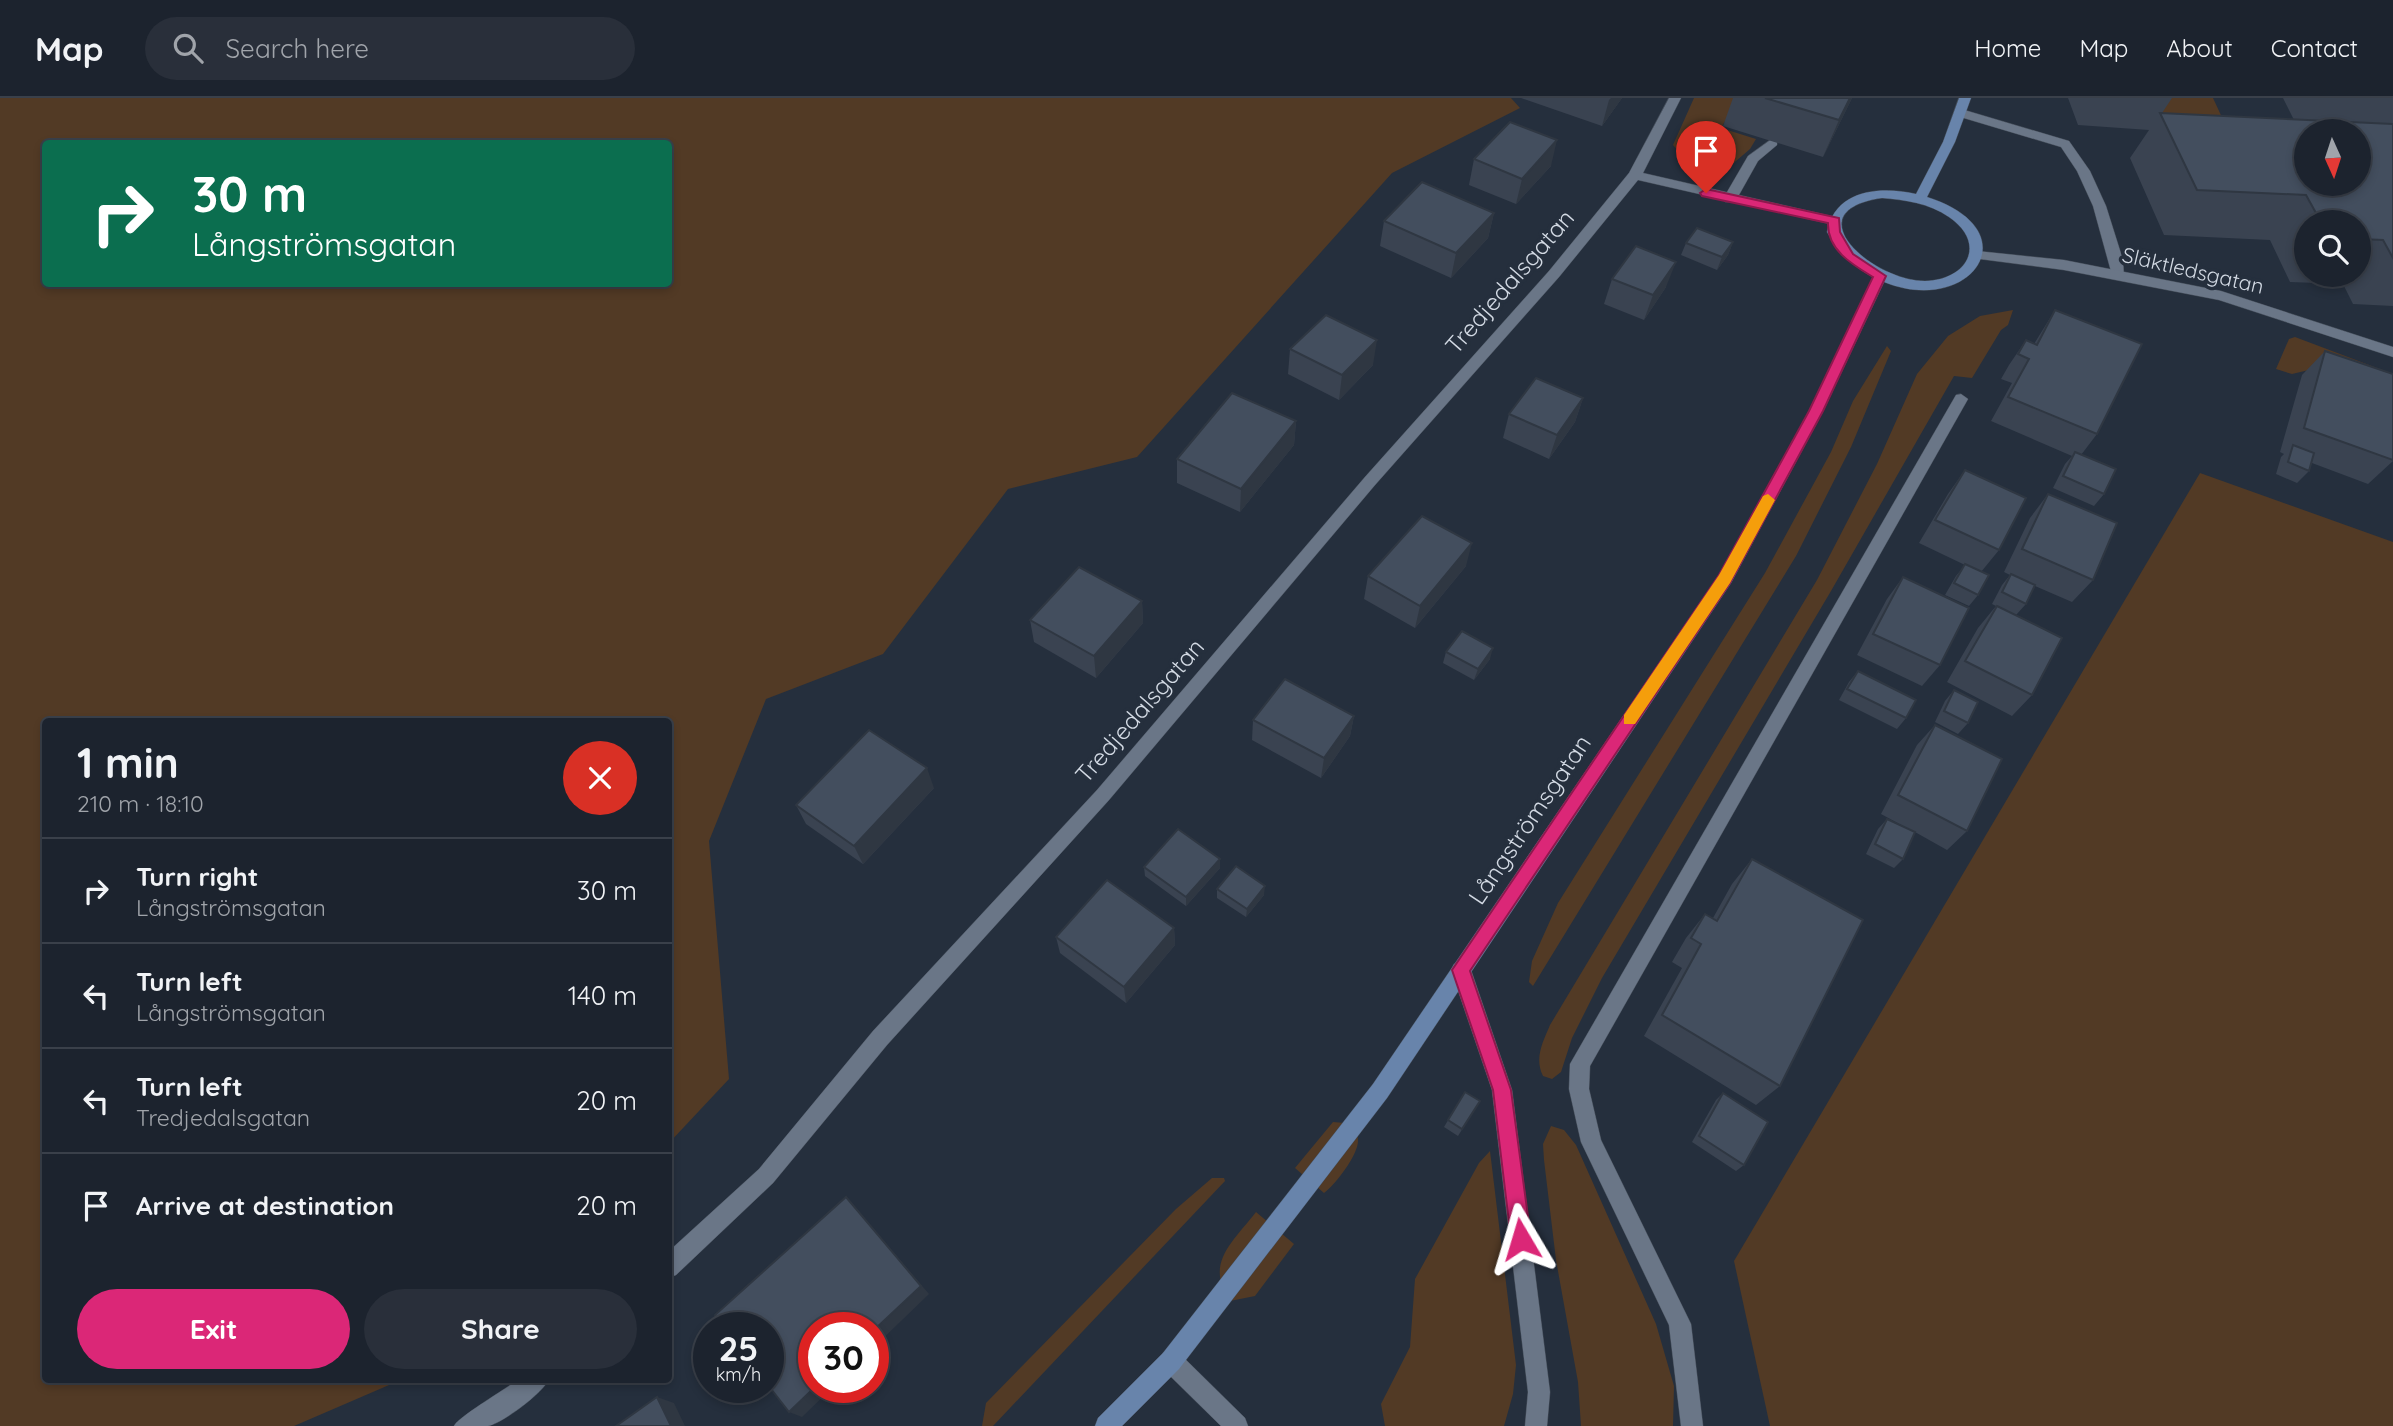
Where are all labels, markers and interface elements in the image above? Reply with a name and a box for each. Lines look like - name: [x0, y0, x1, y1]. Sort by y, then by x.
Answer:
- search box: [145, 17, 635, 80]
- text: Map: [35, 28, 103, 69]
- icon: search: [169, 29, 207, 67]
- text: Search here: [225, 32, 369, 65]
- text: Home: [1974, 33, 2041, 63]
- text: Map: [2079, 33, 2128, 63]
- text: About: [2166, 33, 2233, 63]
- text: Contact: [2271, 33, 2358, 63]
- north arrow: [2294, 119, 2371, 196]
- map controls: [2294, 119, 2371, 287]
- pin: [1676, 121, 1736, 193]
- icon: arrive: [1687, 132, 1725, 170]
- text: 30 m: [192, 163, 307, 224]
- icon: right: [77, 168, 168, 259]
- street label: Tredjedalsgatan: [1438, 203, 1580, 360]
- button: search: [2294, 210, 2371, 287]
- text: Långströmsgatan: [192, 224, 456, 264]
- street label: Släktledsgatan: [2120, 241, 2267, 299]
- street label: Tredjedalsgatan: [1068, 632, 1210, 789]
- street label: Långströmsgatan: [1461, 729, 1597, 910]
- text: 1 min: [77, 736, 179, 789]
- button: close: [563, 741, 637, 815]
- text: 210 m · 18:10: [77, 789, 204, 818]
- text: Turn right: [136, 860, 258, 893]
- icon: right: [77, 872, 115, 910]
- text: 30 m: [577, 874, 637, 907]
- text: Långströmsgatan: [136, 893, 326, 922]
- text: Turn left: [136, 965, 243, 998]
- icon: left: [77, 977, 115, 1015]
- text: 140 m: [568, 979, 637, 1012]
- text: Långströmsgatan: [136, 998, 326, 1027]
- text: Turn left: [136, 1070, 243, 1103]
- icon: left: [77, 1082, 115, 1120]
- text: 20 m: [576, 1084, 637, 1117]
- text: Tredjedalsgatan: [136, 1103, 310, 1132]
- icon: arrive: [77, 1187, 115, 1225]
- text: Arrive at destination: [136, 1189, 394, 1222]
- text: 20 m: [576, 1189, 637, 1222]
- position arrow: [1484, 1202, 1558, 1276]
- button: Exit: [77, 1289, 350, 1369]
- button: Share: [364, 1289, 637, 1369]
- speed limit sign: 30: [798, 1312, 889, 1403]
- text: 25: [718, 1326, 759, 1370]
- text: km/h: [716, 1363, 761, 1386]

